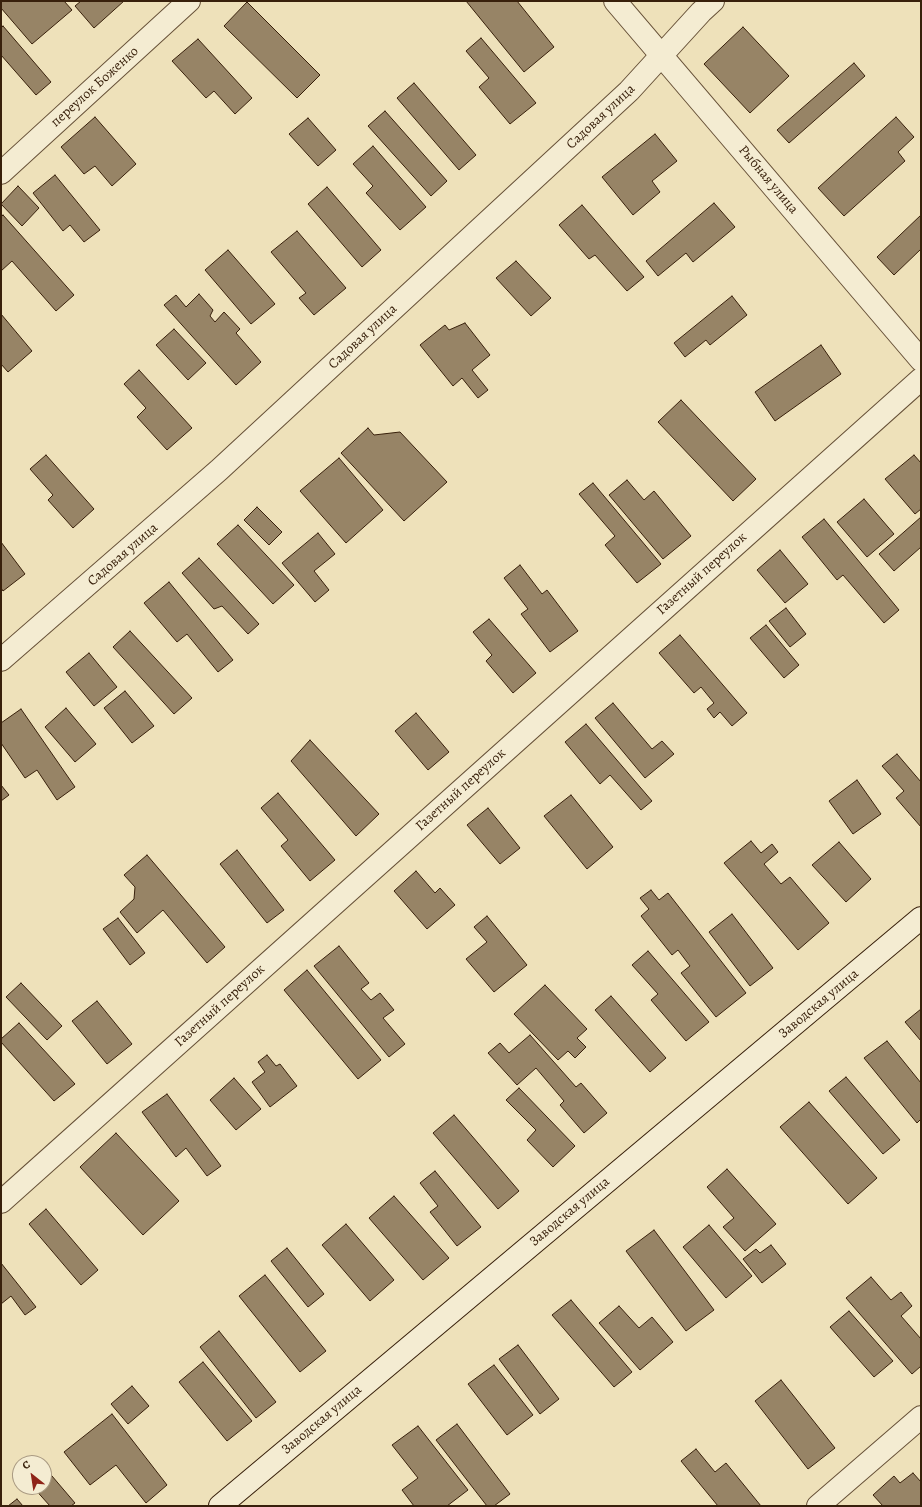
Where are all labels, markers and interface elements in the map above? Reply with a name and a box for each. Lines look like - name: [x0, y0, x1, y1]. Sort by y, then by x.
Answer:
- street label: переулок Боженко: [48, 43, 142, 131]
- street label: Садовая улица: [563, 81, 639, 153]
- street label: Рыбная улица: [735, 142, 801, 218]
- street label: Садовая улица: [325, 301, 401, 373]
- street label: Садовая улица: [84, 520, 162, 590]
- street label: Газетный переулок: [654, 529, 750, 619]
- street label: Газетный переулок: [413, 745, 509, 835]
- street label: Газетный переулок: [172, 961, 268, 1051]
- street label: Заводская улица: [776, 966, 862, 1042]
- street label: Заводская улица: [527, 1174, 613, 1250]
- street label: Заводская улица: [279, 1382, 365, 1458]
- north arrow: [12, 1455, 52, 1495]
- text: С: [20, 1457, 33, 1473]

